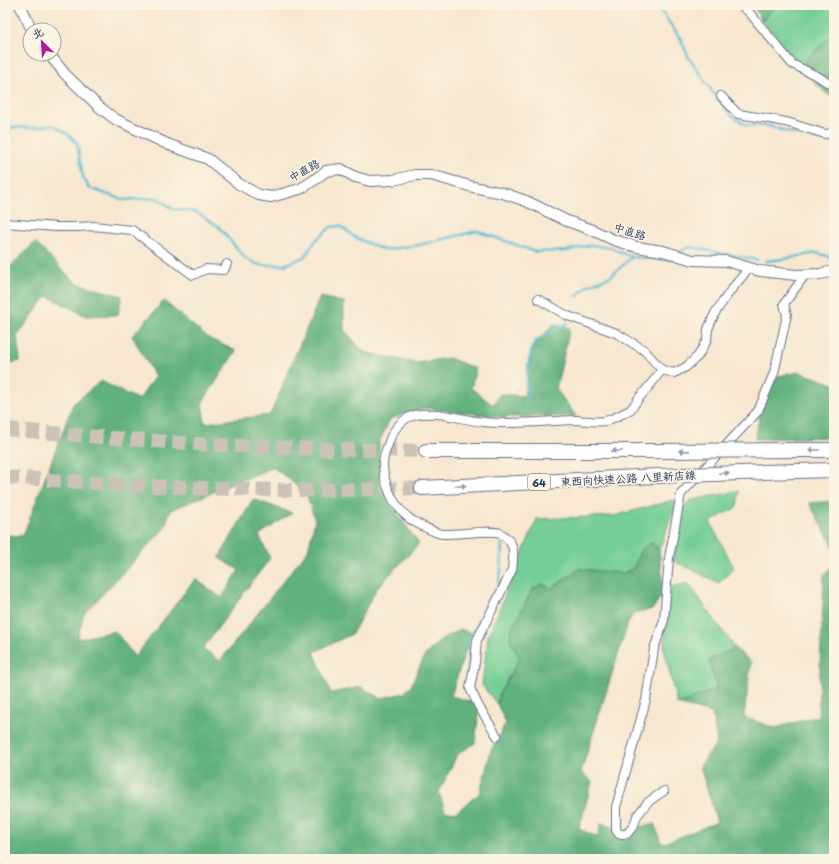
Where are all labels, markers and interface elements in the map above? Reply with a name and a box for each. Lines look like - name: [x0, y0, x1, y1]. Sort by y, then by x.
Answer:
- north arrow: [22, 22, 62, 62]
- text: 北: [29, 22, 46, 43]
- street label: 中直路: [285, 155, 323, 185]
- street label: 中直路: [612, 218, 648, 244]
- one-way arrow: [807, 447, 820, 453]
- one-way arrow: [610, 448, 623, 454]
- one-way arrow: [677, 448, 690, 454]
- street label: 東西向快速公路 八里新店線: [560, 466, 696, 490]
- one-way arrow: [718, 470, 731, 476]
- road number: 64: [528, 474, 550, 490]
- one-way arrow: [455, 483, 467, 490]

